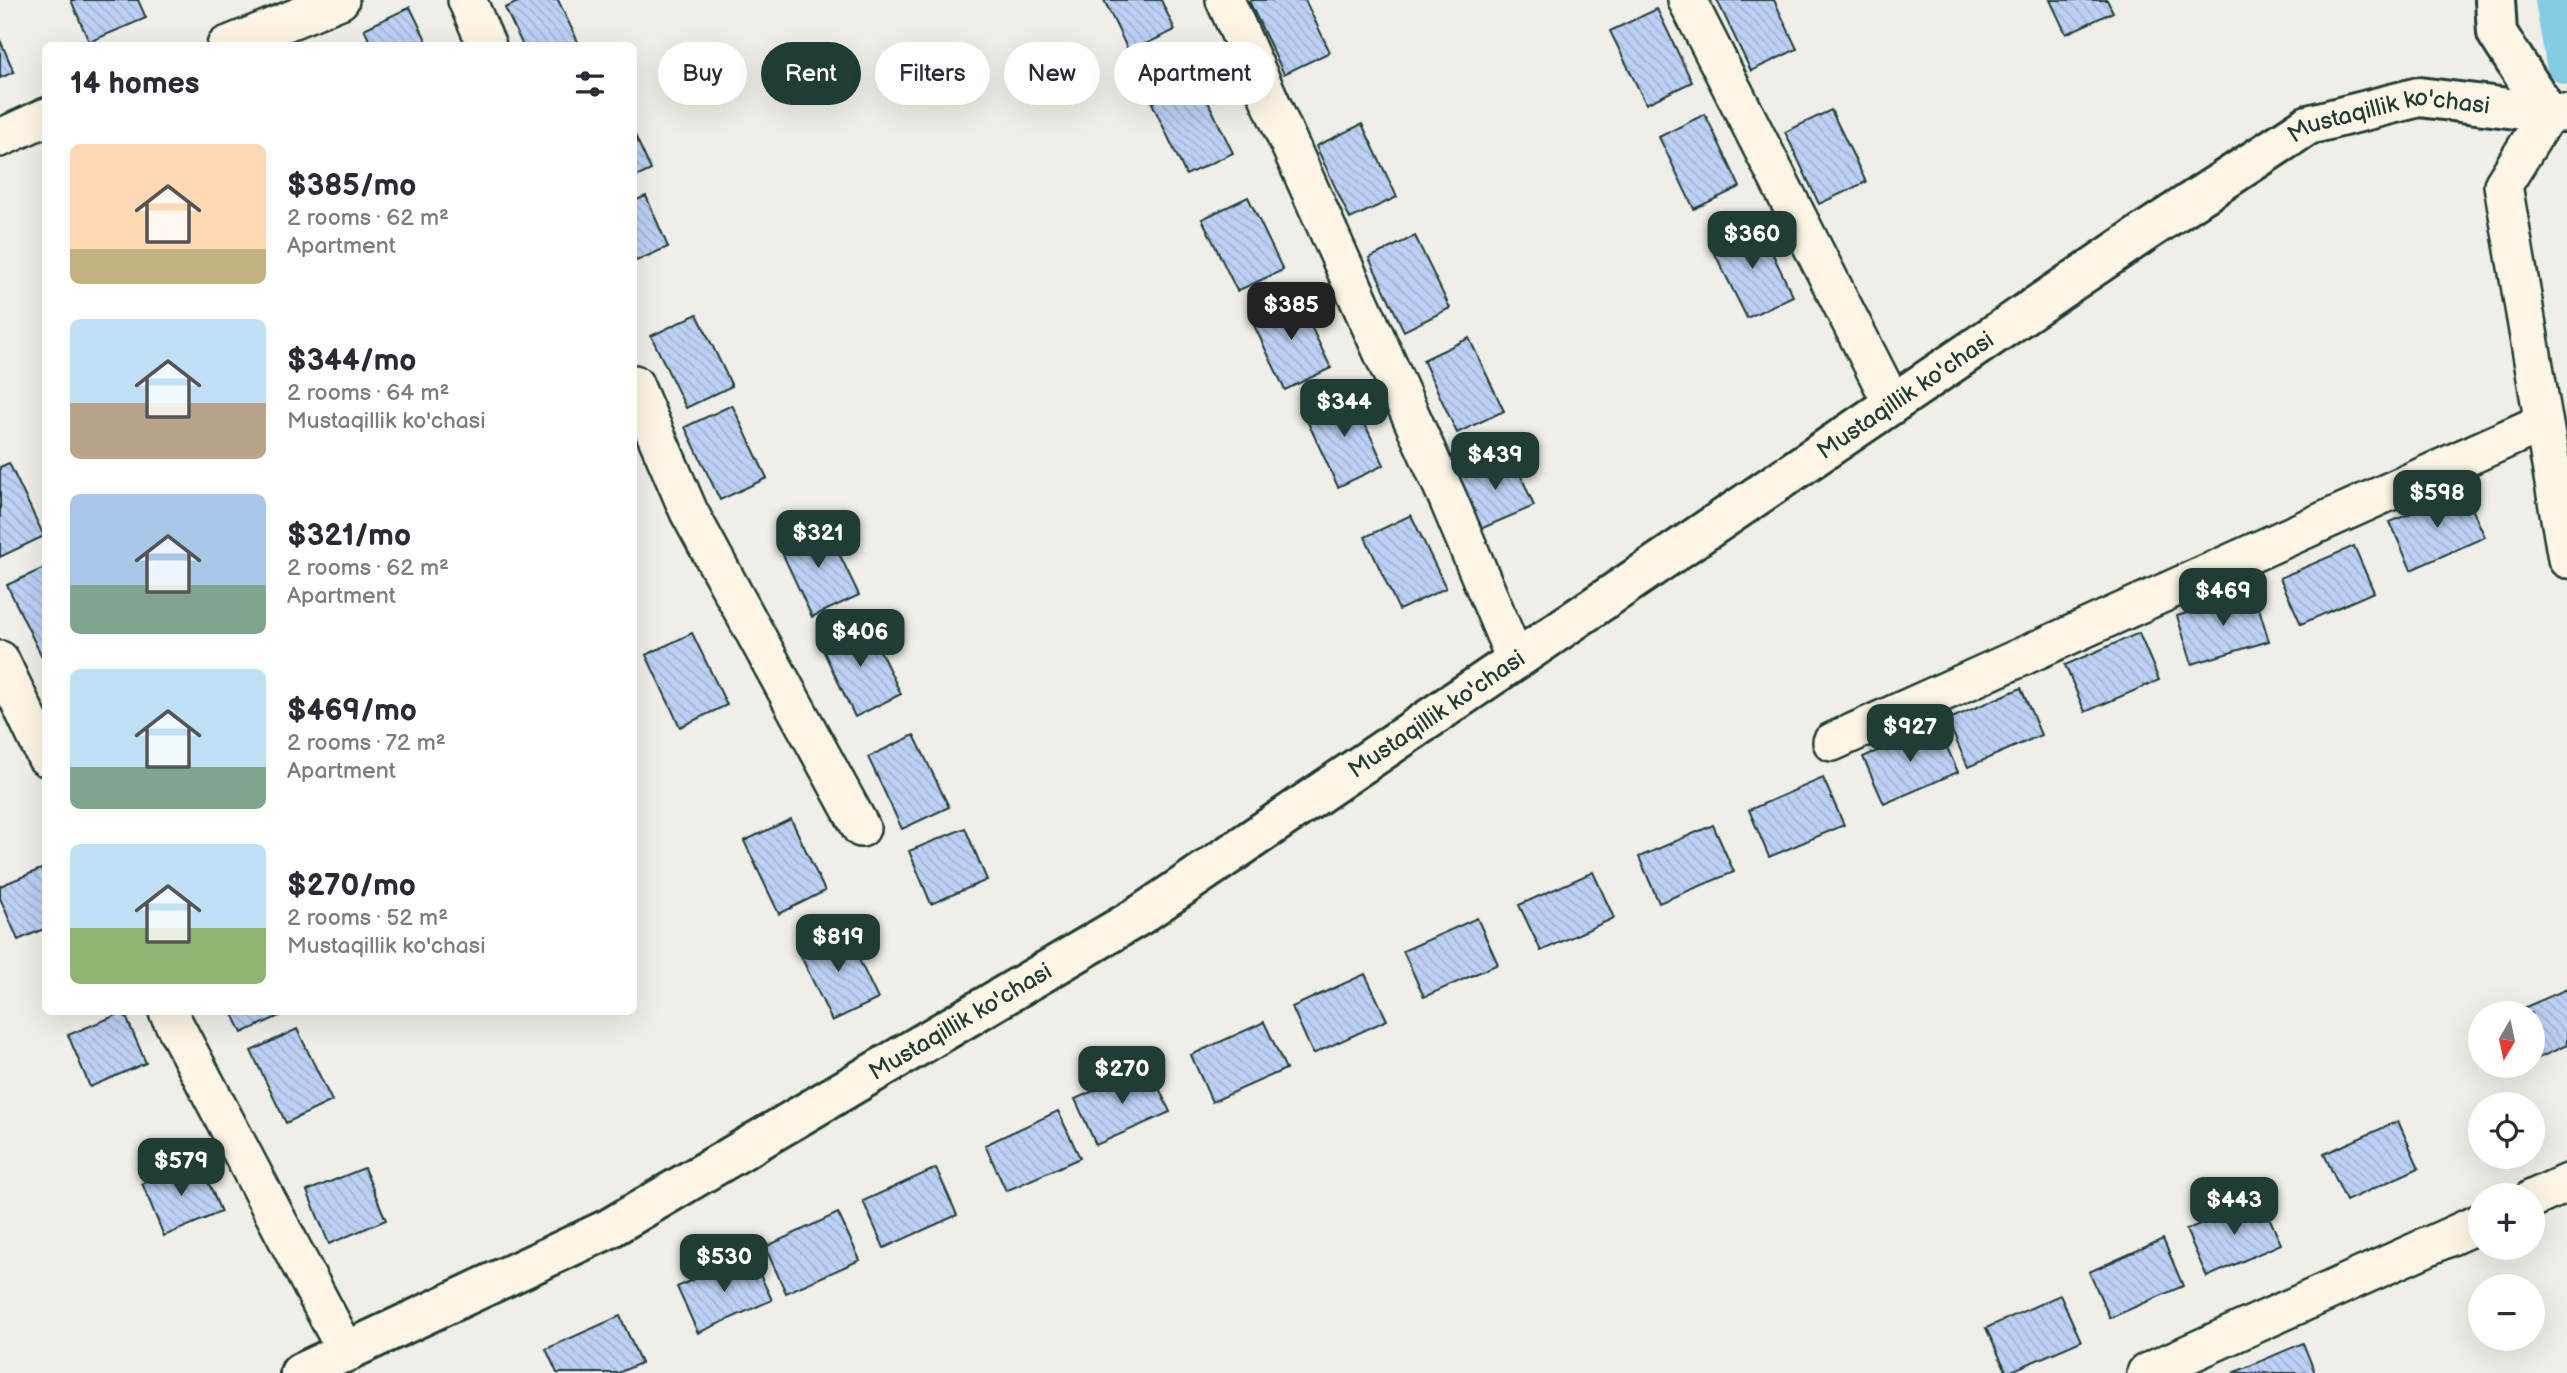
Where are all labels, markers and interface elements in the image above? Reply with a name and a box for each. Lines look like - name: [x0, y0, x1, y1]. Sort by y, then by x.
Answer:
- chip: Buy: [658, 42, 747, 105]
- chip: Rent: [761, 42, 861, 105]
- chip: Filters: [875, 42, 990, 105]
- chip: New: [1004, 42, 1100, 105]
- chip: Apartment: [1114, 42, 1275, 105]
- icon: filters: [571, 65, 609, 103]
- text: 14 homes: [70, 66, 199, 102]
- street label: Mustaqillik ko'chasi: [2282, 83, 2491, 149]
- text: $385/mo: [287, 168, 416, 204]
- icon: home: [126, 172, 210, 256]
- text: 2 rooms · 62 m²: [287, 204, 449, 232]
- pin: $360: [1711, 212, 1793, 271]
- text: $360: [1724, 220, 1780, 248]
- text: Apartment: [287, 232, 396, 260]
- pin: $385: [1250, 282, 1332, 342]
- text: $385: [1263, 291, 1319, 319]
- street label: Mustaqillik ko'chasi: [1812, 325, 1999, 466]
- text: $344/mo: [287, 343, 416, 379]
- icon: home: [126, 347, 210, 431]
- text: 2 rooms · 64 m²: [287, 379, 449, 407]
- pin: $344: [1303, 380, 1385, 439]
- text: $344: [1316, 388, 1372, 416]
- text: Mustaqillik ko'chasi: [287, 407, 486, 435]
- pin: $439: [1454, 433, 1536, 492]
- text: $439: [1467, 441, 1523, 469]
- pin: $598: [2396, 470, 2478, 530]
- text: $598: [2409, 479, 2465, 507]
- pin: $321: [777, 510, 859, 570]
- text: $321/mo: [287, 518, 411, 554]
- text: $321: [792, 519, 844, 547]
- icon: home: [126, 522, 210, 606]
- text: 2 rooms · 62 m²: [287, 554, 449, 582]
- pin: $469: [2182, 568, 2264, 628]
- text: $469: [2195, 577, 2251, 605]
- text: Apartment: [287, 582, 396, 610]
- pin: $406: [819, 610, 901, 669]
- text: $406: [832, 618, 888, 646]
- street label: Mustaqillik ko'chasi: [1343, 644, 1531, 784]
- text: $469/mo: [287, 693, 417, 729]
- icon: home: [126, 697, 210, 781]
- pin: $927: [1869, 704, 1951, 764]
- text: $927: [1883, 713, 1937, 741]
- text: 2 rooms · 72 m²: [287, 729, 446, 757]
- text: Apartment: [287, 757, 396, 785]
- text: $270/mo: [287, 868, 416, 904]
- icon: home: [126, 872, 210, 956]
- text: 2 rooms · 52 m²: [287, 904, 448, 932]
- pin: $819: [797, 914, 879, 974]
- text: $819: [812, 923, 864, 951]
- text: Mustaqillik ko'chasi: [287, 932, 486, 960]
- street label: Mustaqillik ko'chasi: [864, 957, 1057, 1087]
- north arrow: [2468, 1001, 2544, 1078]
- map controls: [2468, 1001, 2545, 1351]
- pin: $270: [1081, 1046, 1163, 1106]
- text: $270: [1094, 1055, 1150, 1083]
- button: locate: [2468, 1092, 2545, 1169]
- pin: $579: [140, 1138, 222, 1198]
- text: $579: [154, 1147, 208, 1175]
- pin: $443: [2193, 1178, 2275, 1237]
- button: +: [2468, 1183, 2545, 1260]
- text: $443: [2206, 1186, 2262, 1214]
- pin: $530: [683, 1234, 765, 1294]
- text: $530: [696, 1243, 752, 1271]
- button: −: [2468, 1274, 2545, 1351]

